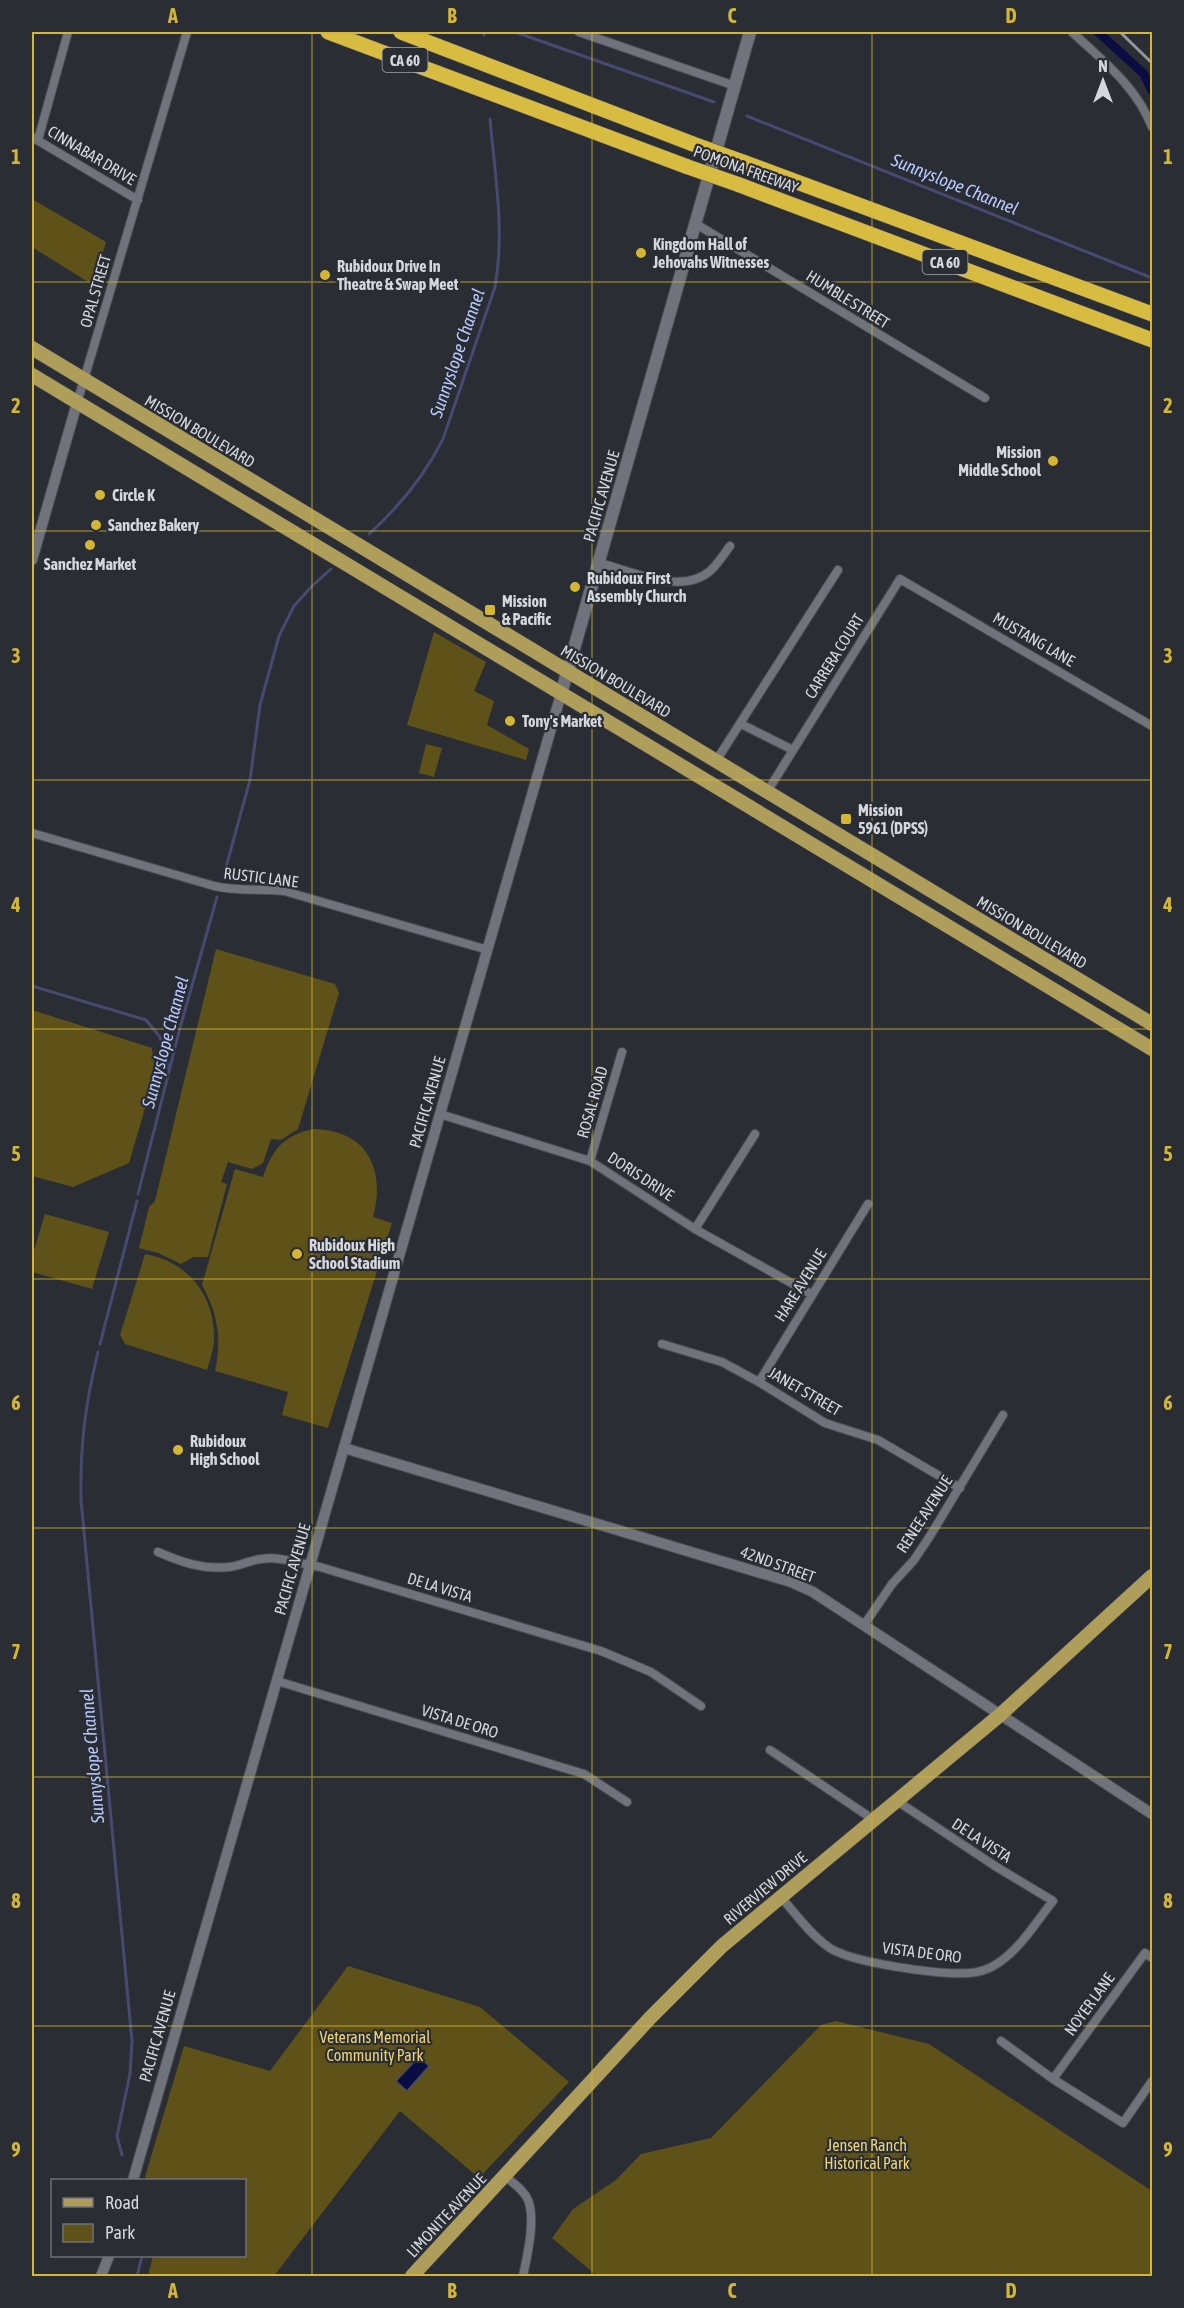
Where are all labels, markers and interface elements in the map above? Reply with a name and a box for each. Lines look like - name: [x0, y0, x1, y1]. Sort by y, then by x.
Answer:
- text: A: [167, 4, 178, 27]
- text: B: [447, 4, 457, 27]
- text: C: [728, 4, 737, 27]
- text: D: [1005, 4, 1017, 27]
- road number: CA 60: [382, 48, 428, 72]
- north arrow: [1073, 51, 1133, 111]
- text: N: [1098, 57, 1108, 75]
- street label: CINNABAR DRIVE: [45, 122, 139, 188]
- street label: POMONA FREEWAY: [691, 142, 802, 197]
- text: 1: [11, 145, 21, 168]
- text: 1: [1163, 145, 1173, 168]
- water label: Sunnyslope Channel: [887, 149, 1022, 219]
- place label: Kingdom Hall of Jehovahs Witnesses: [652, 235, 769, 271]
- marker: Kingdom Hall of Jehovahs Witnesses: [634, 246, 648, 260]
- road number: CA 60: [922, 250, 968, 274]
- street label: OPAL STREET: [76, 252, 114, 330]
- place label: Rubidoux Drive In Theatre & Swap Meet: [337, 257, 459, 293]
- street label: HUMBLE STREET: [803, 266, 893, 332]
- marker: Rubidoux Drive In Theatre & Swap Meet: [318, 268, 332, 282]
- water label: Sunnyslope Channel: [425, 286, 489, 421]
- street label: MISSION BOULEVARD: [142, 391, 258, 471]
- text: 2: [11, 394, 21, 417]
- text: 2: [1163, 394, 1173, 417]
- place label: Mission Middle School: [958, 443, 1042, 479]
- street label: PACIFIC AVENUE: [579, 448, 623, 544]
- marker: Mission Middle School: [1046, 454, 1060, 468]
- place label: Circle K: [112, 486, 155, 504]
- marker: Circle K: [93, 488, 107, 502]
- place label: Sanchez Bakery: [108, 516, 200, 534]
- marker: Sanchez Bakery: [89, 518, 103, 532]
- marker: Sanchez Market: [83, 538, 97, 552]
- place label: Sanchez Market: [44, 555, 137, 573]
- place label: Rubidoux First Assembly Church: [586, 569, 687, 605]
- marker: Rubidoux First Assembly Church: [568, 580, 582, 594]
- place label: Mission & Pacific: [502, 592, 551, 628]
- marker: Mission & Pacific: [483, 603, 497, 617]
- street label: MUSTANG LANE: [990, 608, 1078, 670]
- street label: CARRERA COURT: [801, 610, 867, 702]
- street label: MISSION BOULEVARD: [558, 641, 674, 721]
- text: 3: [11, 644, 21, 667]
- text: 3: [1163, 644, 1173, 667]
- place label: Tony's Market: [522, 712, 602, 730]
- marker: Tony's Market: [503, 714, 517, 728]
- place label: Mission 5961 (DPSS): [858, 801, 928, 837]
- marker: Mission 5961 (DPSS): [839, 812, 853, 826]
- street label: RUSTIC LANE: [223, 863, 299, 891]
- street label: MISSION BOULEVARD: [974, 892, 1090, 972]
- text: 4: [10, 893, 21, 916]
- text: 4: [1162, 893, 1173, 916]
- water label: Sunnyslope Channel: [137, 974, 193, 1111]
- street label: PACIFIC AVENUE: [405, 1054, 449, 1150]
- street label: ROSAL ROAD: [573, 1064, 611, 1140]
- text: 5: [11, 1142, 21, 1165]
- text: 5: [1163, 1142, 1173, 1165]
- street label: DORIS DRIVE: [605, 1148, 677, 1204]
- place label: Rubidoux High School Stadium: [309, 1236, 400, 1272]
- street label: HARE AVENUE: [771, 1245, 829, 1325]
- marker: Rubidoux High School Stadium: [290, 1247, 304, 1261]
- street label: JANET STREET: [765, 1363, 845, 1419]
- text: 6: [11, 1391, 21, 1414]
- text: 6: [1163, 1391, 1173, 1414]
- place label: Rubidoux High School: [190, 1432, 260, 1468]
- marker: Rubidoux High School: [171, 1443, 185, 1457]
- street label: RENEE AVENUE: [893, 1472, 956, 1556]
- street label: PACIFIC AVENUE: [270, 1521, 314, 1617]
- street label: 42ND STREET: [738, 1542, 818, 1586]
- street label: DE LA VISTA: [405, 1569, 475, 1605]
- text: 7: [11, 1640, 21, 1663]
- text: 7: [1163, 1640, 1173, 1663]
- water label: Sunnyslope Channel: [76, 1688, 108, 1825]
- street label: VISTA DE ORO: [419, 1701, 501, 1741]
- street label: DE LA VISTA: [949, 1814, 1015, 1866]
- street label: RIVERVIEW DRIVE: [720, 1848, 810, 1928]
- text: 8: [11, 1889, 21, 1912]
- text: 8: [1163, 1889, 1173, 1912]
- street label: VISTA DE ORO: [881, 1938, 963, 1966]
- street label: NOYER LANE: [1060, 1969, 1118, 2039]
- street label: PACIFIC AVENUE: [135, 1988, 179, 2084]
- park label: Veterans Memorial Community Park: [320, 2028, 431, 2065]
- park label: Jensen Ranch Historical Park: [824, 2136, 910, 2172]
- text: 9: [11, 2138, 21, 2161]
- text: 9: [1163, 2138, 1173, 2161]
- street label: LIMONITE AVENUE: [403, 2169, 489, 2261]
- legend: [51, 2179, 246, 2257]
- text: Road: [105, 2192, 139, 2213]
- text: Park: [105, 2222, 135, 2243]
- text: A: [167, 2279, 178, 2302]
- text: B: [447, 2279, 457, 2302]
- text: C: [728, 2279, 737, 2302]
- text: D: [1005, 2279, 1017, 2302]

